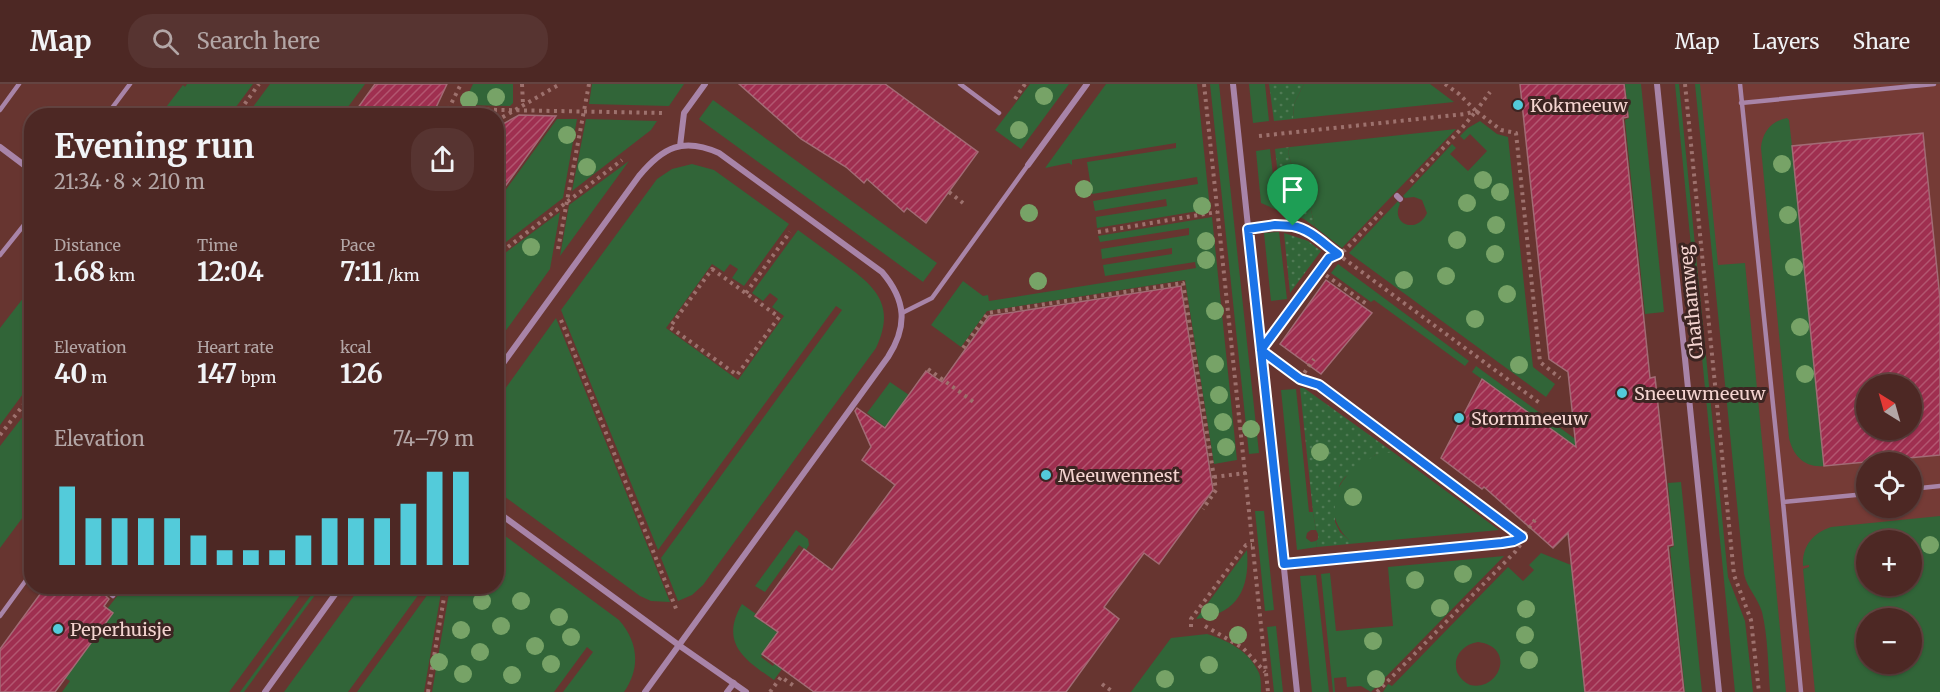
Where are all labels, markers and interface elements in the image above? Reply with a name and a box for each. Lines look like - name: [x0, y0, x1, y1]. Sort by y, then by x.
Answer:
- search box: [128, 14, 548, 68]
- text: Map: [30, 23, 92, 59]
- icon: search: [149, 25, 182, 58]
- text: Search here: [197, 27, 320, 55]
- text: Map: [1675, 28, 1720, 55]
- text: Layers: [1753, 28, 1820, 55]
- text: Share: [1853, 28, 1910, 55]
- place label: Kokmeeuw: [1530, 94, 1628, 117]
- marker: Kokmeeuw: [1511, 98, 1525, 112]
- text: Evening run: [54, 126, 254, 167]
- button: share: [411, 128, 474, 191]
- pin: [1267, 164, 1318, 226]
- text: 21:34 · 8 × 210 m: [54, 169, 205, 194]
- icon: arrive: [1276, 173, 1309, 206]
- text: Distance: [54, 235, 121, 255]
- text: Time: [197, 235, 238, 255]
- text: Pace: [340, 235, 375, 255]
- street label: Chathamweg: [1674, 244, 1708, 360]
- text: 1.68: [54, 255, 105, 288]
- text: 12:04: [197, 255, 264, 288]
- text: 7:11: [340, 255, 384, 288]
- text: km: [105, 265, 135, 285]
- text: /km: [384, 265, 420, 285]
- text: Elevation: [54, 337, 127, 357]
- text: Heart rate: [197, 337, 274, 357]
- text: kcal: [340, 337, 371, 357]
- text: 40: [54, 357, 87, 390]
- text: 147: [197, 357, 237, 390]
- text: 126: [340, 357, 383, 390]
- text: m: [87, 367, 107, 387]
- text: bpm: [237, 367, 276, 387]
- north arrow: [1856, 374, 1922, 440]
- map controls: [1856, 374, 1922, 674]
- place label: Sneeuwmeeuw: [1634, 382, 1766, 405]
- marker: Sneeuwmeeuw: [1615, 386, 1629, 400]
- place label: Stormmeeuw: [1471, 407, 1589, 430]
- marker: Stormmeeuw: [1452, 411, 1466, 425]
- text: Elevation: [54, 426, 145, 451]
- text: 74–79 m: [393, 426, 474, 451]
- button: locate: [1856, 452, 1922, 518]
- place label: Meeuwennest: [1058, 464, 1180, 487]
- marker: Meeuwennest: [1039, 468, 1053, 482]
- button: +: [1856, 530, 1922, 596]
- button: −: [1856, 608, 1922, 674]
- place label: Peperhuisje: [70, 618, 171, 641]
- marker: Peperhuisje: [51, 622, 65, 636]

